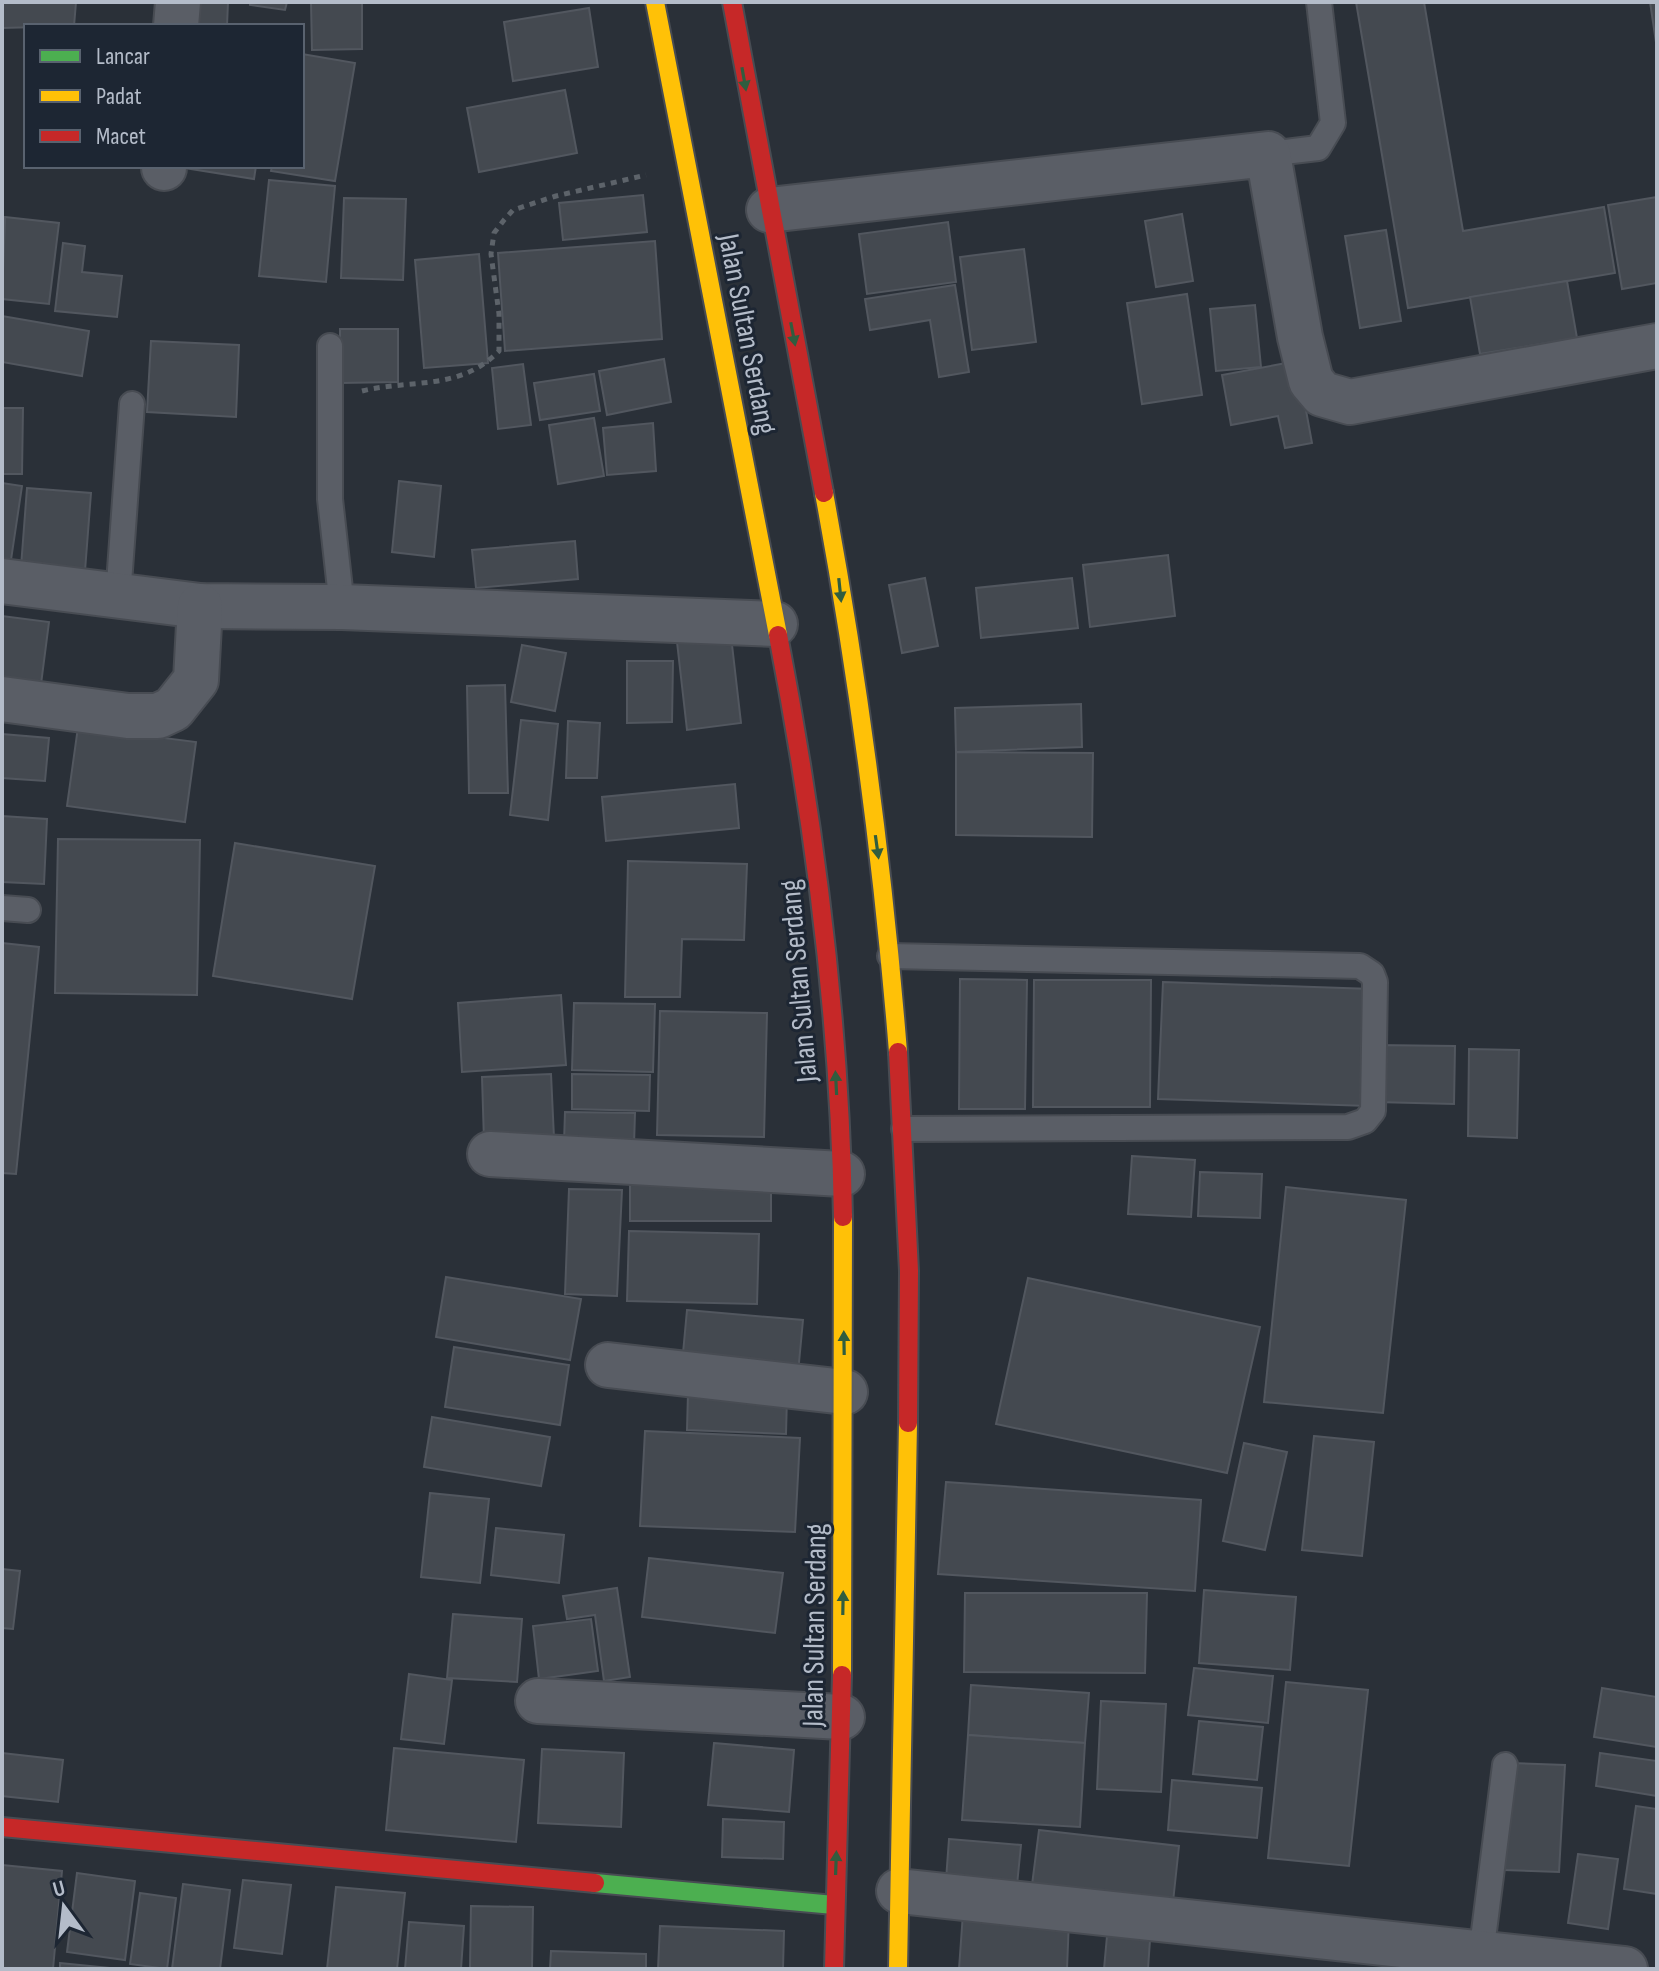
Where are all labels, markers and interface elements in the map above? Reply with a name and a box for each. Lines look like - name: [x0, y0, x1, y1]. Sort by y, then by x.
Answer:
- legend: [24, 24, 304, 168]
- text: Lancar: [96, 42, 150, 71]
- one-way arrow: [739, 67, 751, 92]
- text: Padat: [96, 82, 142, 111]
- text: Macet: [96, 122, 146, 151]
- street label: Jalan Sultan Serdang: [710, 230, 784, 438]
- one-way arrow: [787, 322, 799, 347]
- one-way arrow: [834, 578, 847, 603]
- one-way arrow: [871, 835, 884, 860]
- street label: Jalan Sultan Serdang: [772, 878, 826, 1085]
- one-way arrow: [829, 1070, 842, 1095]
- one-way arrow: [838, 1330, 850, 1355]
- street label: Jalan Sultan Serdang: [795, 1523, 835, 1728]
- one-way arrow: [837, 1590, 849, 1615]
- one-way arrow: [829, 1850, 842, 1875]
- north arrow: [24, 1867, 104, 1947]
- text: U: [50, 1875, 68, 1904]

